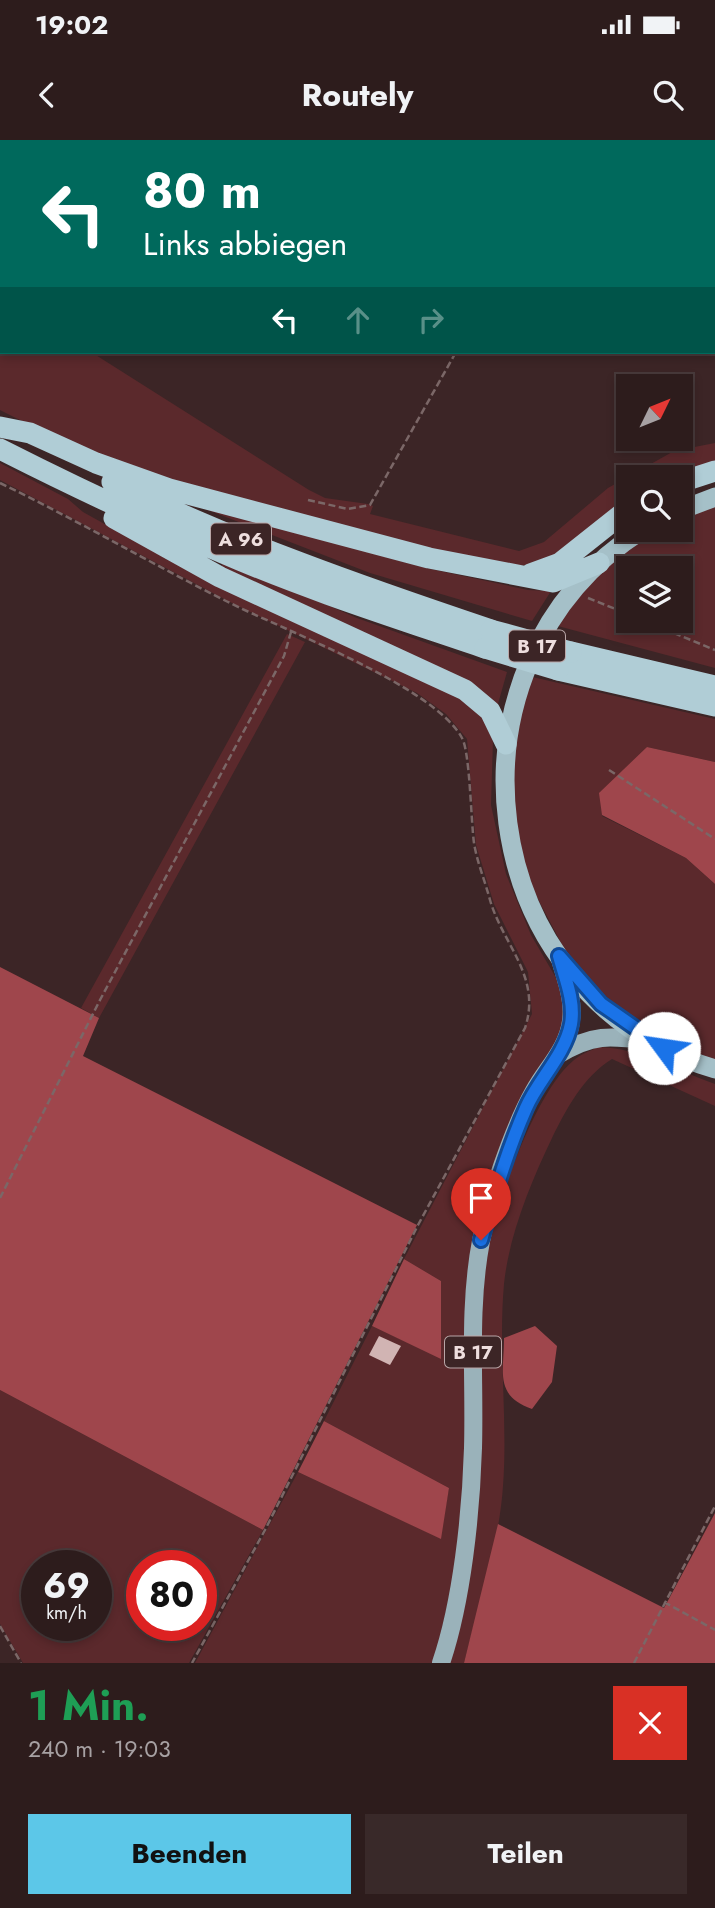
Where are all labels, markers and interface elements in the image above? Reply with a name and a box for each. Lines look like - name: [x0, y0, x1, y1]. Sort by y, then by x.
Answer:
- text: 19:02: [35, 6, 108, 44]
- text: Routely: [302, 72, 413, 118]
- icon: back: [28, 76, 66, 114]
- icon: search: [649, 76, 687, 114]
- text: 80 m: [143, 156, 261, 226]
- icon: left: [28, 168, 119, 259]
- text: Links abbiegen: [143, 221, 347, 267]
- icon: left: [266, 301, 304, 339]
- icon: ahead: [339, 301, 377, 339]
- icon: right: [412, 301, 450, 339]
- north arrow: [616, 374, 693, 452]
- map controls: [616, 374, 693, 633]
- button: search: [616, 465, 693, 542]
- road number: A 96: [211, 524, 271, 554]
- button: layers: [616, 556, 693, 633]
- road number: B 17: [509, 631, 565, 662]
- position arrow: [627, 1011, 701, 1085]
- pin: [451, 1168, 511, 1240]
- icon: arrive: [462, 1179, 500, 1217]
- road number: B 17: [445, 1336, 501, 1368]
- speed limit sign: 80: [126, 1550, 217, 1641]
- text: 69: [43, 1561, 90, 1611]
- text: km/h: [46, 1600, 87, 1626]
- text: 1 Min.: [28, 1675, 149, 1736]
- button: close: [613, 1686, 687, 1760]
- text: 240 m · 19:03: [28, 1732, 171, 1766]
- button: Beenden: [28, 1814, 351, 1894]
- button: Teilen: [365, 1814, 687, 1894]

